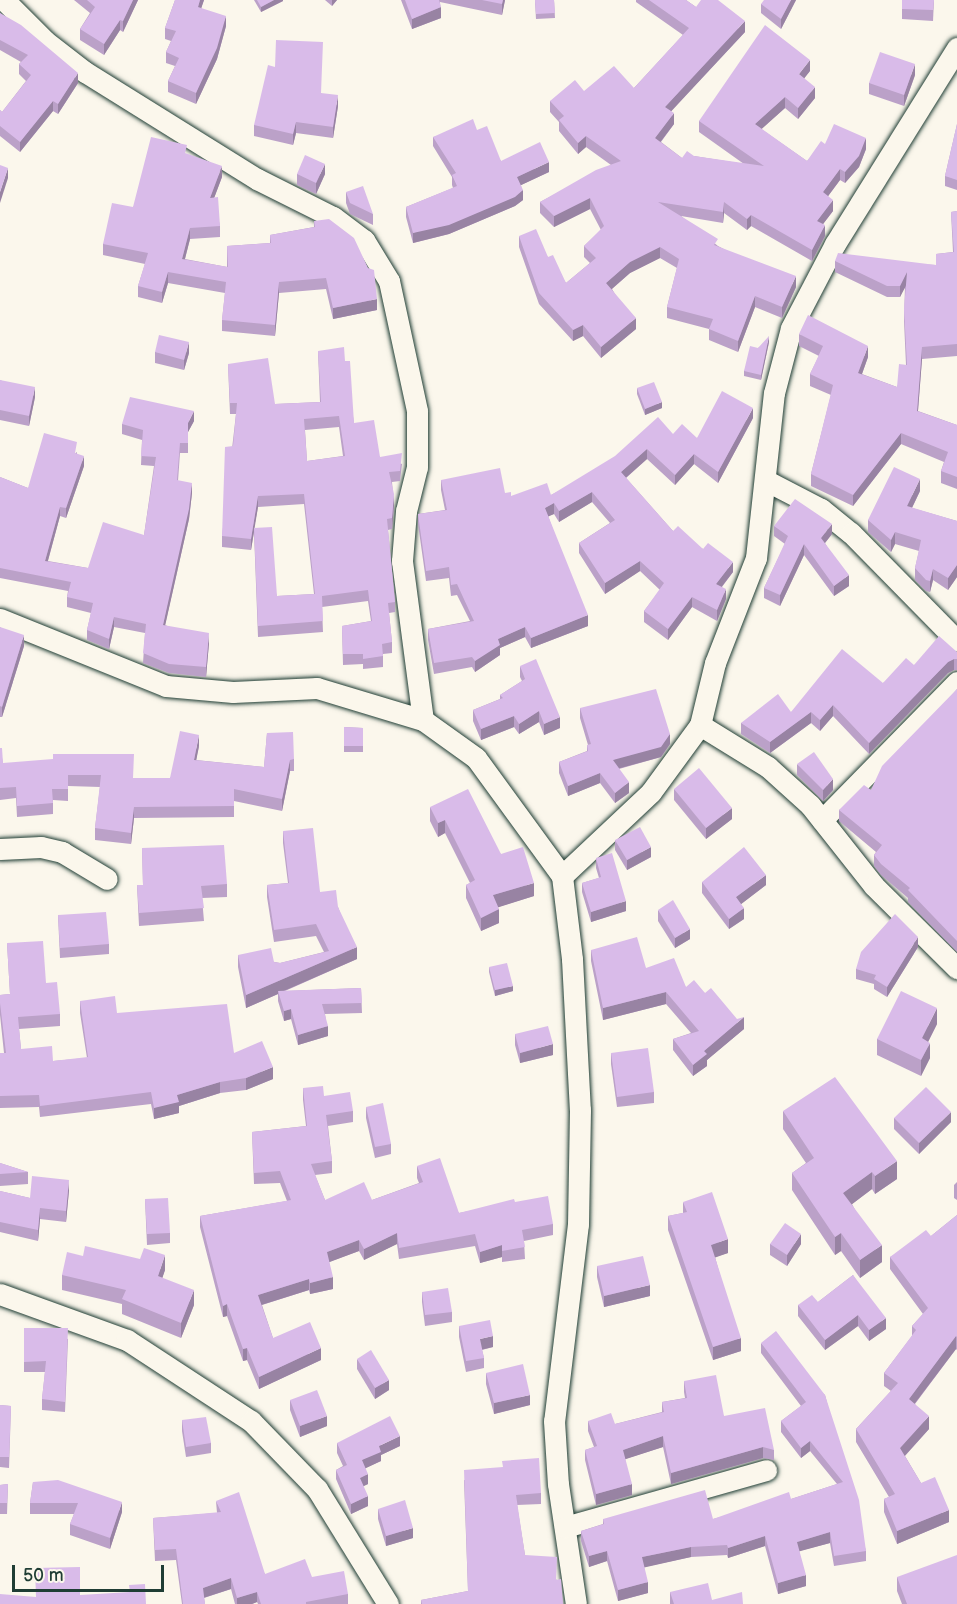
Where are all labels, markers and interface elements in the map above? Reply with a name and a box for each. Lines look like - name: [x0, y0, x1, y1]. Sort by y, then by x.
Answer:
- scale bar: [15, 1553, 166, 1591]
- text: 50 m: [23, 1565, 64, 1586]

